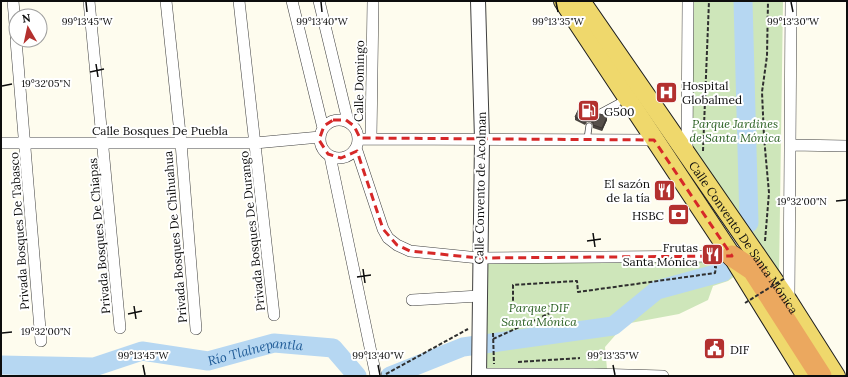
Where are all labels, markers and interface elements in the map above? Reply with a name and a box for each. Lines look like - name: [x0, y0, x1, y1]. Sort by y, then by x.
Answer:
- north arrow: [8, 8, 48, 48]
- text: N: [21, 10, 32, 26]
- text: 99°13'45"W: [62, 15, 113, 28]
- text: 99°13'40"W: [296, 15, 349, 28]
- text: 99°13'35"W: [532, 15, 585, 28]
- text: 99°13'30"W: [767, 15, 820, 28]
- street label: Calle Domingo: [351, 40, 367, 122]
- text: 19°32'05"N: [21, 77, 71, 90]
- place label: Hospital Globalmed: [682, 78, 742, 107]
- hospital icon: Hospital Globalmed: [654, 79, 680, 105]
- fuel station icon: G500: [575, 98, 601, 124]
- place label: G500: [604, 104, 635, 119]
- street label: Calle Convento de Acolman: [471, 111, 489, 265]
- park label: Parque Jardines de Santa Mónica: [690, 116, 781, 145]
- street label: Calle Bosques De Puebla: [92, 123, 228, 138]
- street label: Privada Bosques De Chihuahua: [160, 150, 190, 324]
- street label: Privada Bosques De Durango: [236, 150, 268, 312]
- street label: Privada Bosques De Tabasco: [6, 152, 32, 310]
- street label: Privada Bosques De Chiapas: [85, 157, 113, 315]
- street label: Calle Convento De Santa Mónica: [686, 158, 802, 316]
- place label: El sazón de la tía: [604, 176, 650, 205]
- restaurant icon: El sazón de la tía: [652, 177, 678, 203]
- text: 19°32'00"N: [777, 195, 827, 208]
- bank icon: HSBC: [666, 202, 692, 228]
- place label: HSBC: [632, 208, 665, 223]
- place label: Frutas Santa Mónica: [623, 240, 698, 269]
- restaurant icon: Frutas Santa Mónica: [700, 241, 726, 267]
- park label: Parque DIF Santa Mónica: [501, 300, 577, 329]
- text: 19°32'00"N: [21, 325, 71, 338]
- water label: Río Tlalnepantla: [206, 334, 305, 369]
- public building icon: DIF: [701, 336, 727, 362]
- place label: DIF: [730, 342, 750, 357]
- text: 99°13'45"W: [118, 349, 169, 362]
- text: 99°13'40"W: [352, 349, 405, 362]
- text: 99°13'35"W: [587, 349, 640, 362]

